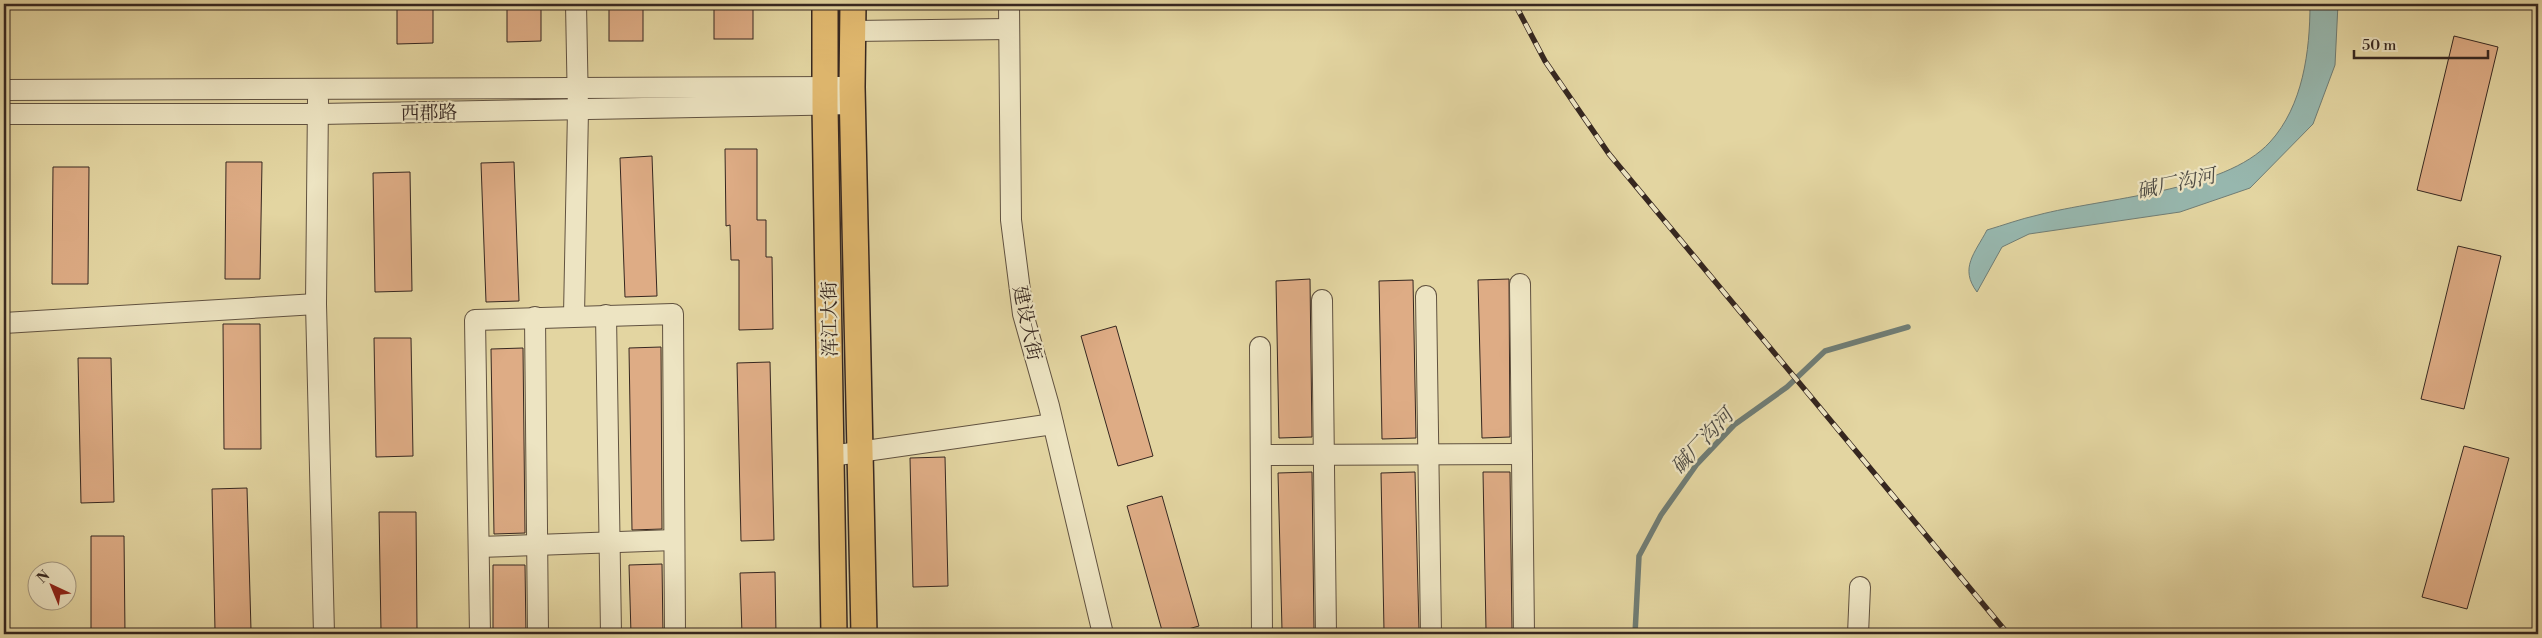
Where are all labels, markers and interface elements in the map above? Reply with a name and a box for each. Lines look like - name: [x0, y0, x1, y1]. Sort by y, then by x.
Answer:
- scale bar: [2354, 28, 2488, 60]
- text: 50 m: [2362, 36, 2396, 55]
- street label: 西郡路: [400, 101, 458, 125]
- water label: 碱厂沟河: [2135, 163, 2221, 205]
- street label: 浑江大街: [817, 281, 843, 357]
- street label: 建设大街: [1007, 284, 1047, 363]
- water label: 碱厂沟河: [1667, 402, 1742, 480]
- north arrow: [28, 560, 78, 610]
- text: N: [33, 567, 54, 588]

